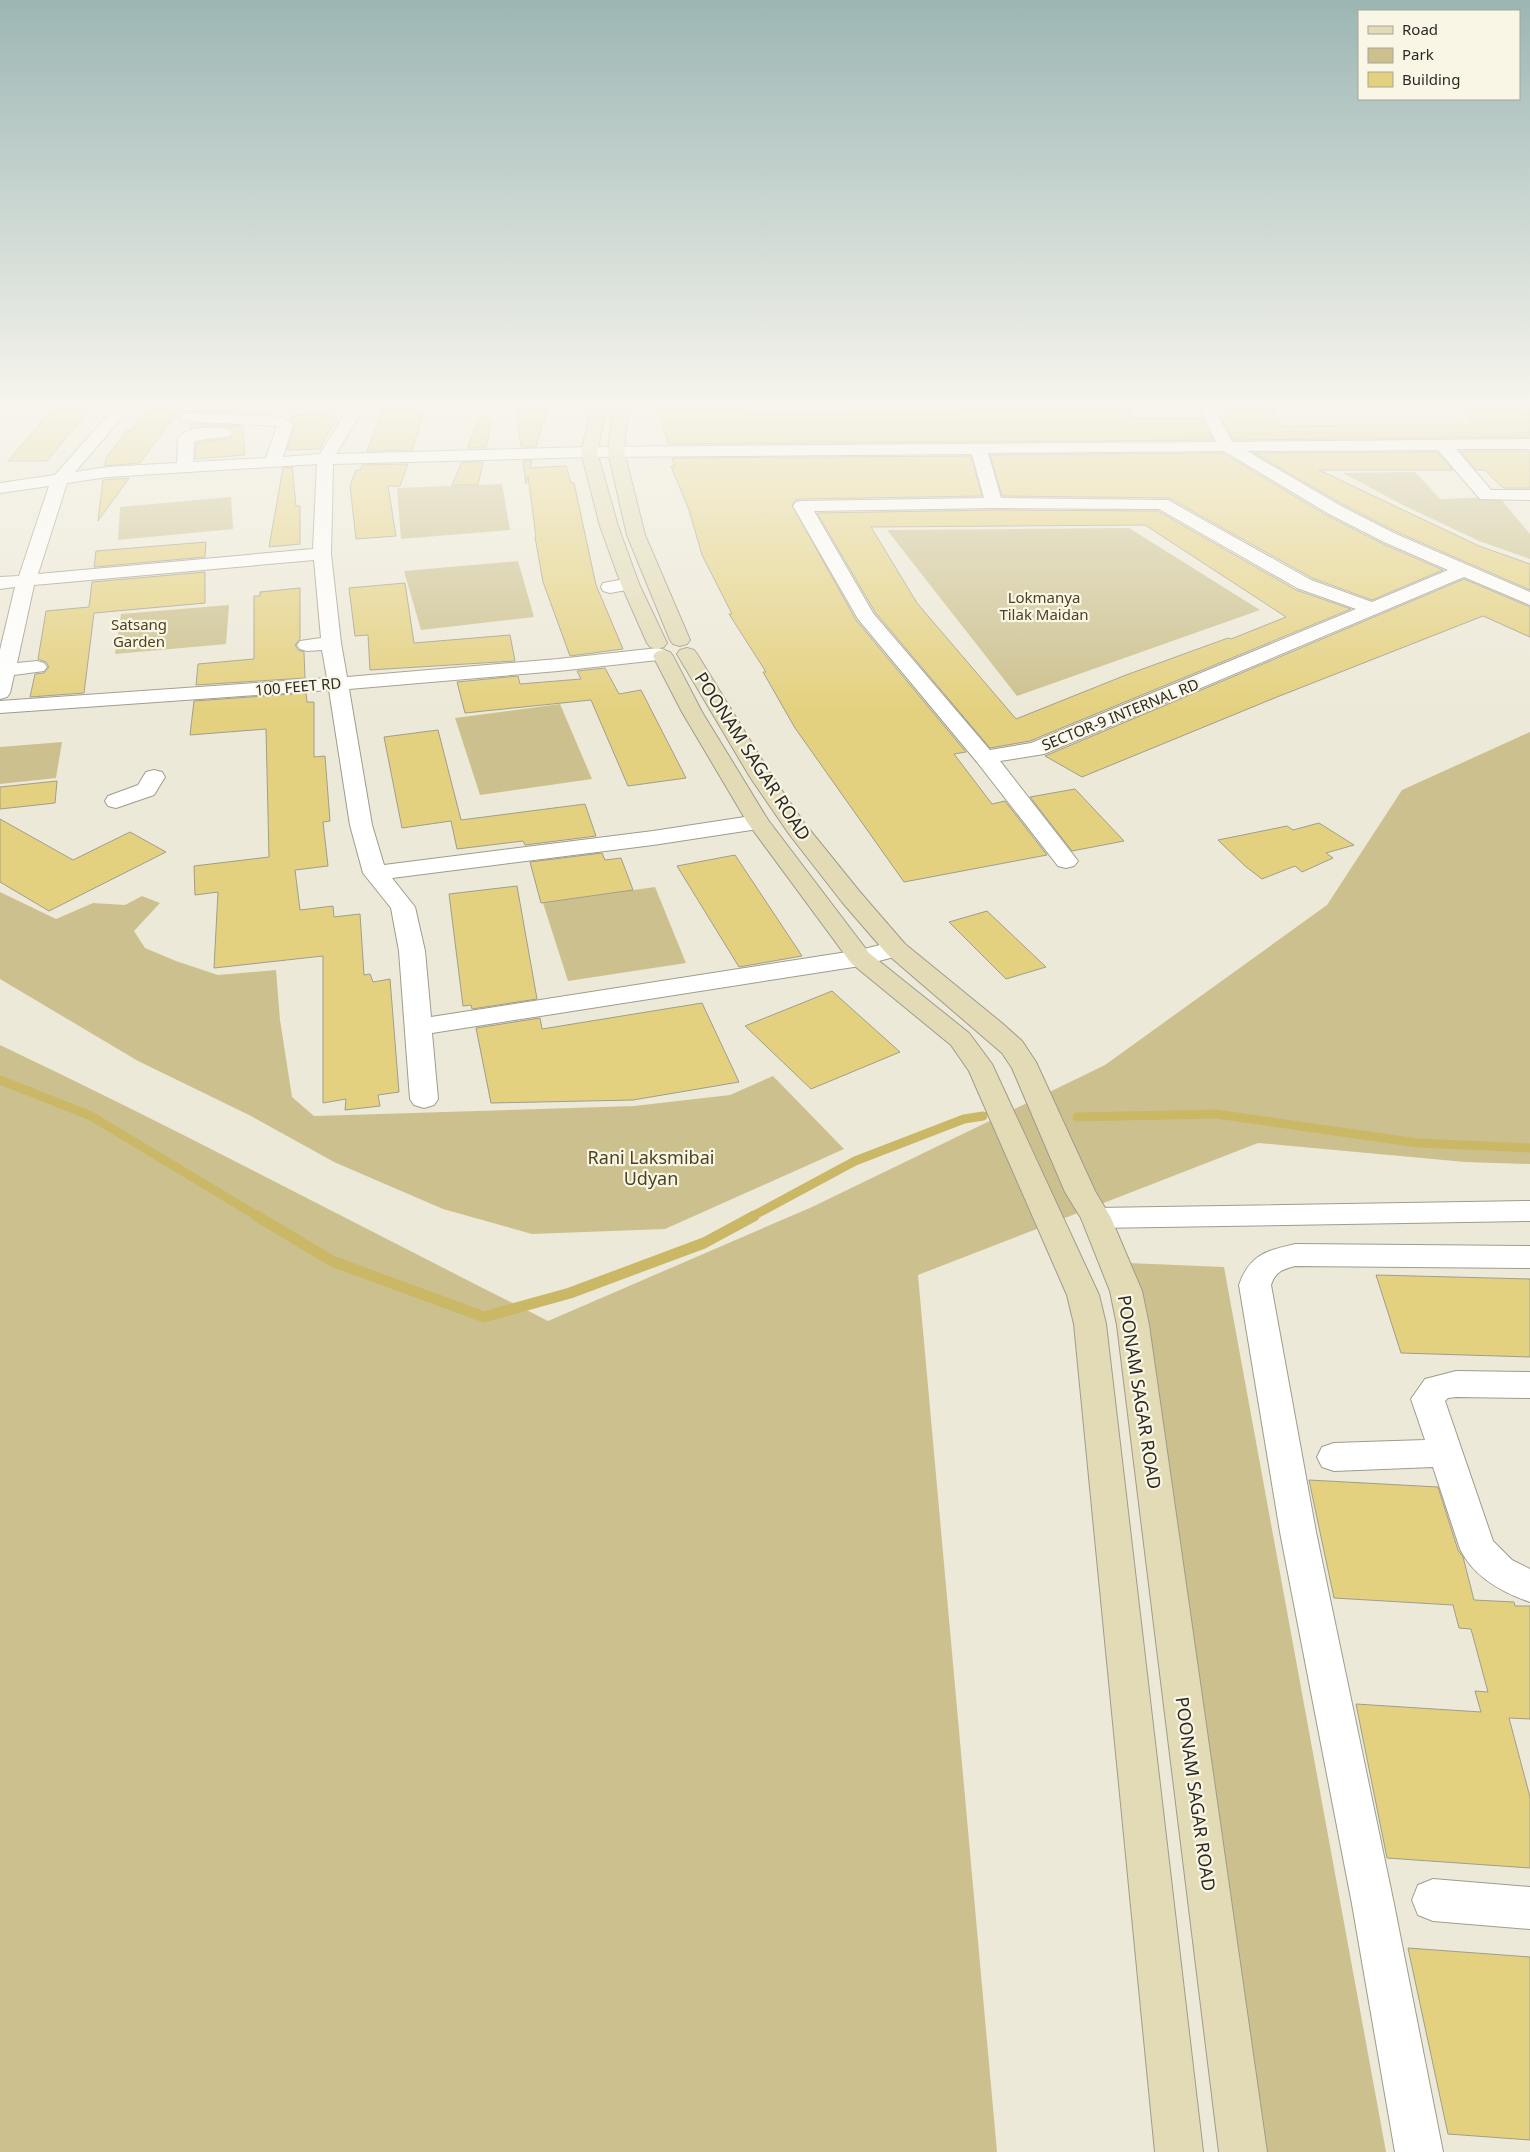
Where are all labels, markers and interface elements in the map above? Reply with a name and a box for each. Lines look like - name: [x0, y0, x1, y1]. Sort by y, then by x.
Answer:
- legend: [1358, 10, 1520, 100]
- text: Road: [1402, 19, 1438, 39]
- text: Park: [1402, 44, 1434, 64]
- text: Building: [1402, 69, 1460, 89]
- park label: Lokmanya Tilak Maidan: [999, 587, 1089, 624]
- park label: Satsang Garden: [111, 614, 167, 651]
- street label: POONAM SAGAR ROAD: [689, 667, 817, 845]
- street label: 100 FEET RD: [254, 672, 342, 700]
- street label: SECTOR-9 INTERNAL RD: [1038, 673, 1202, 755]
- park label: Rani Laksmibai Udyan: [588, 1145, 714, 1190]
- street label: POONAM SAGAR ROAD: [1113, 1293, 1167, 1491]
- street label: POONAM SAGAR ROAD: [1170, 1695, 1222, 1893]

